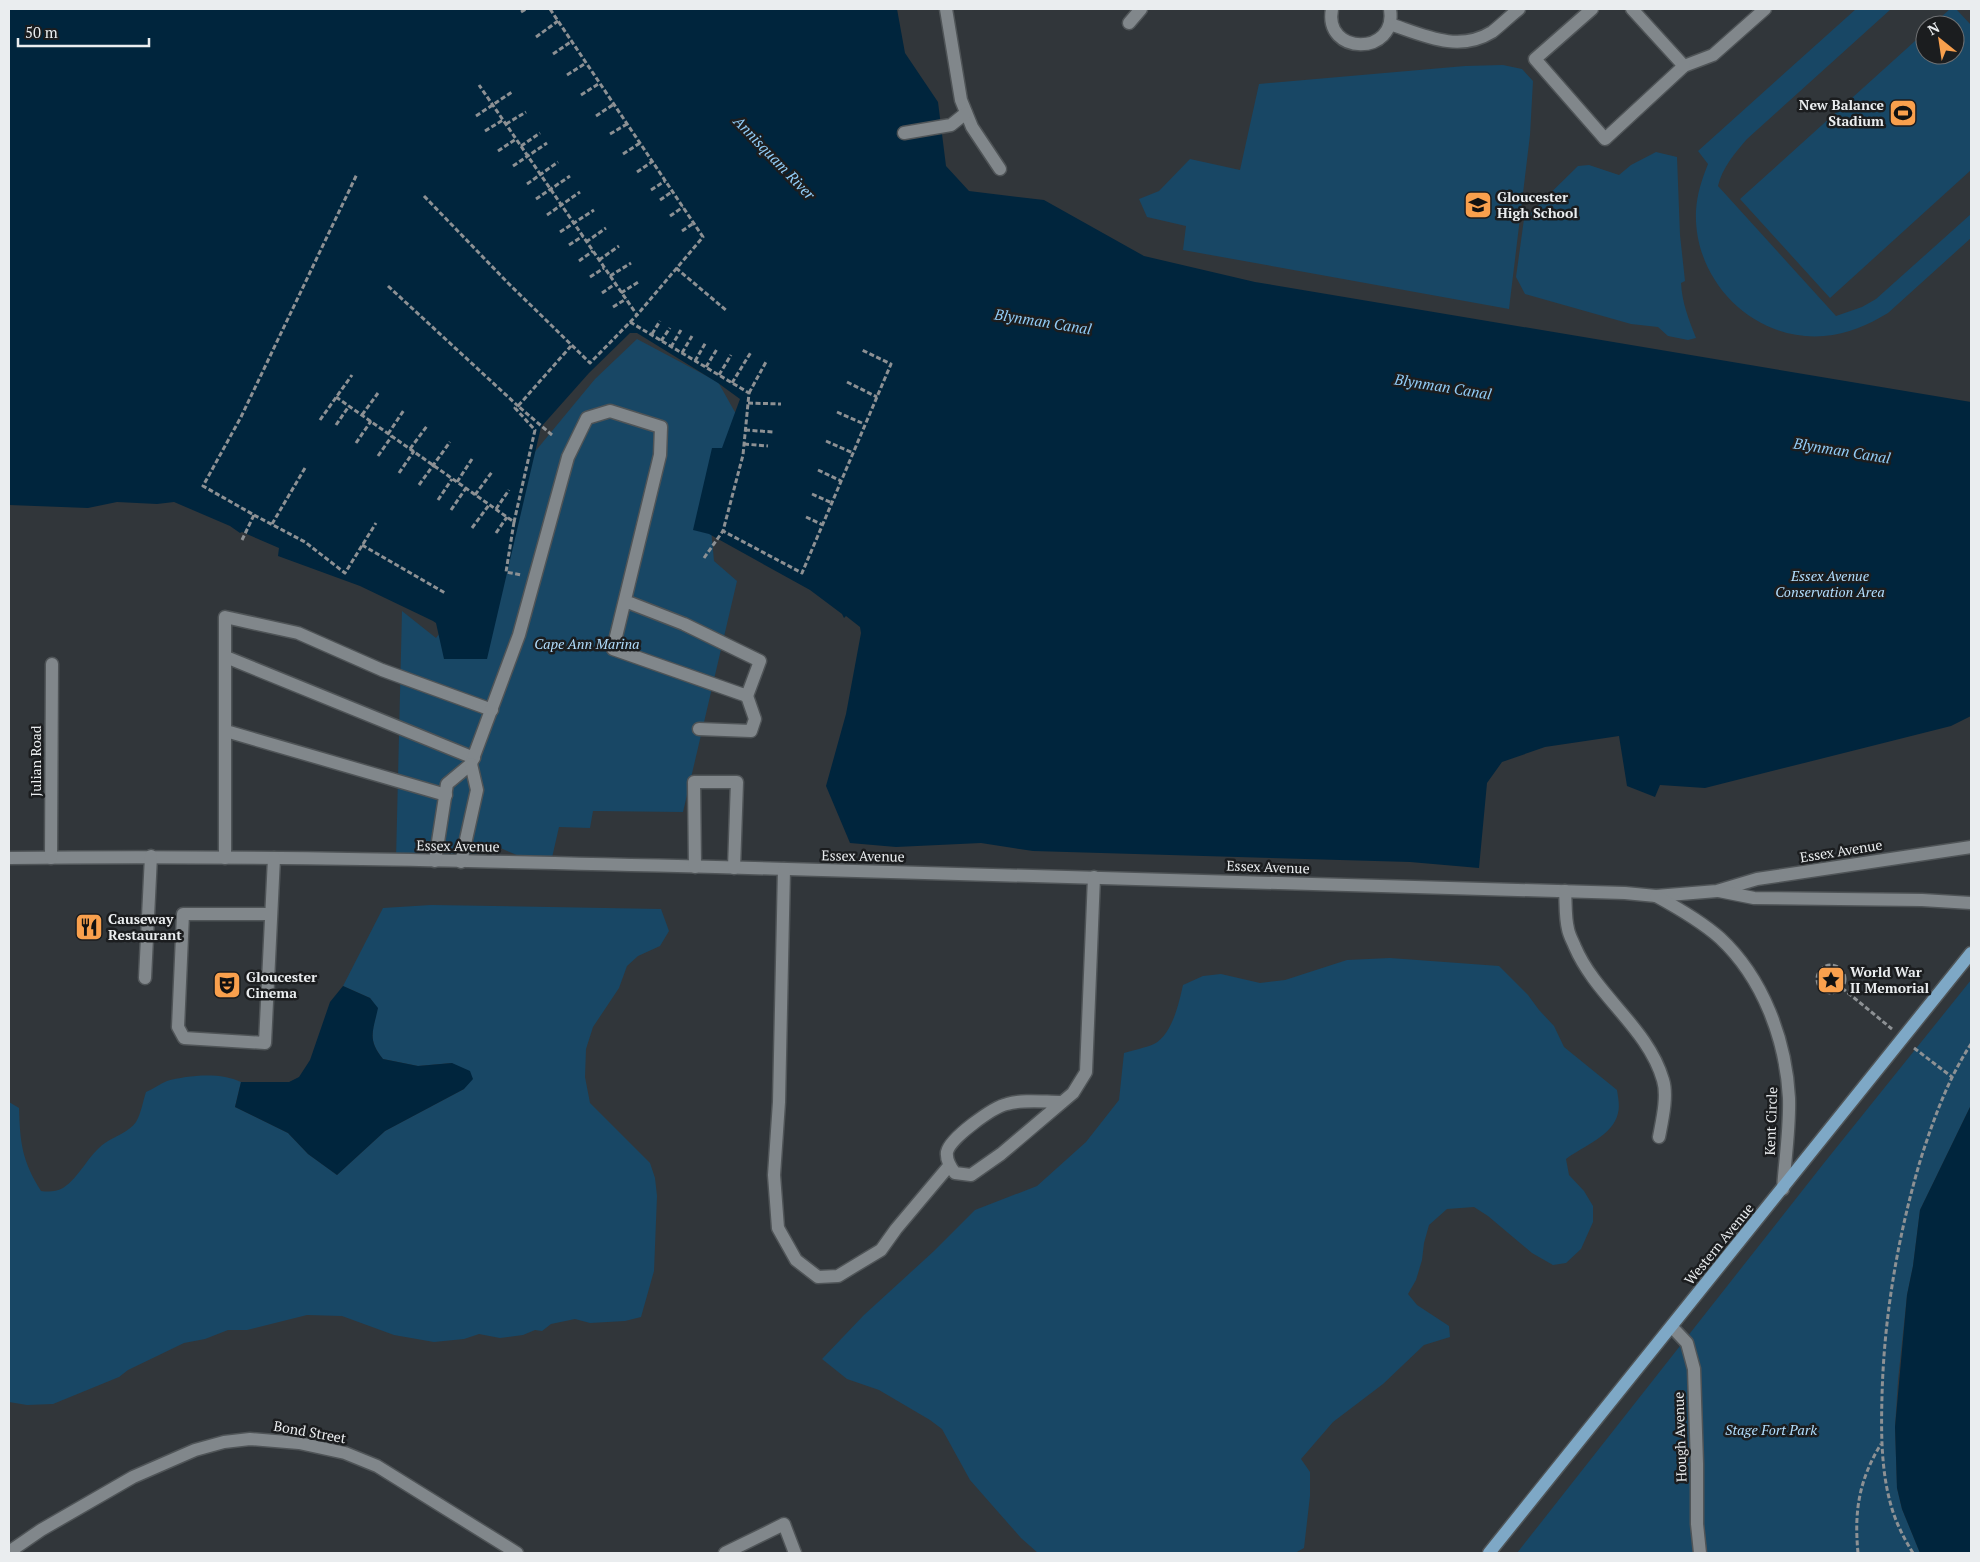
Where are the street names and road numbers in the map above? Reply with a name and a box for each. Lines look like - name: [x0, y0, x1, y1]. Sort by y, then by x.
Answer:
- street label: Julian Road: [26, 725, 45, 797]
- street label: Essex Avenue: [416, 835, 500, 856]
- street label: Essex Avenue: [1798, 835, 1884, 866]
- street label: Essex Avenue: [821, 845, 905, 866]
- street label: Essex Avenue: [1226, 856, 1310, 877]
- street label: Kent Circle: [1760, 1086, 1781, 1156]
- street label: Western Avenue: [1680, 1199, 1758, 1289]
- street label: Hough Avenue: [1668, 1391, 1691, 1483]
- street label: Bond Street: [272, 1416, 349, 1447]

